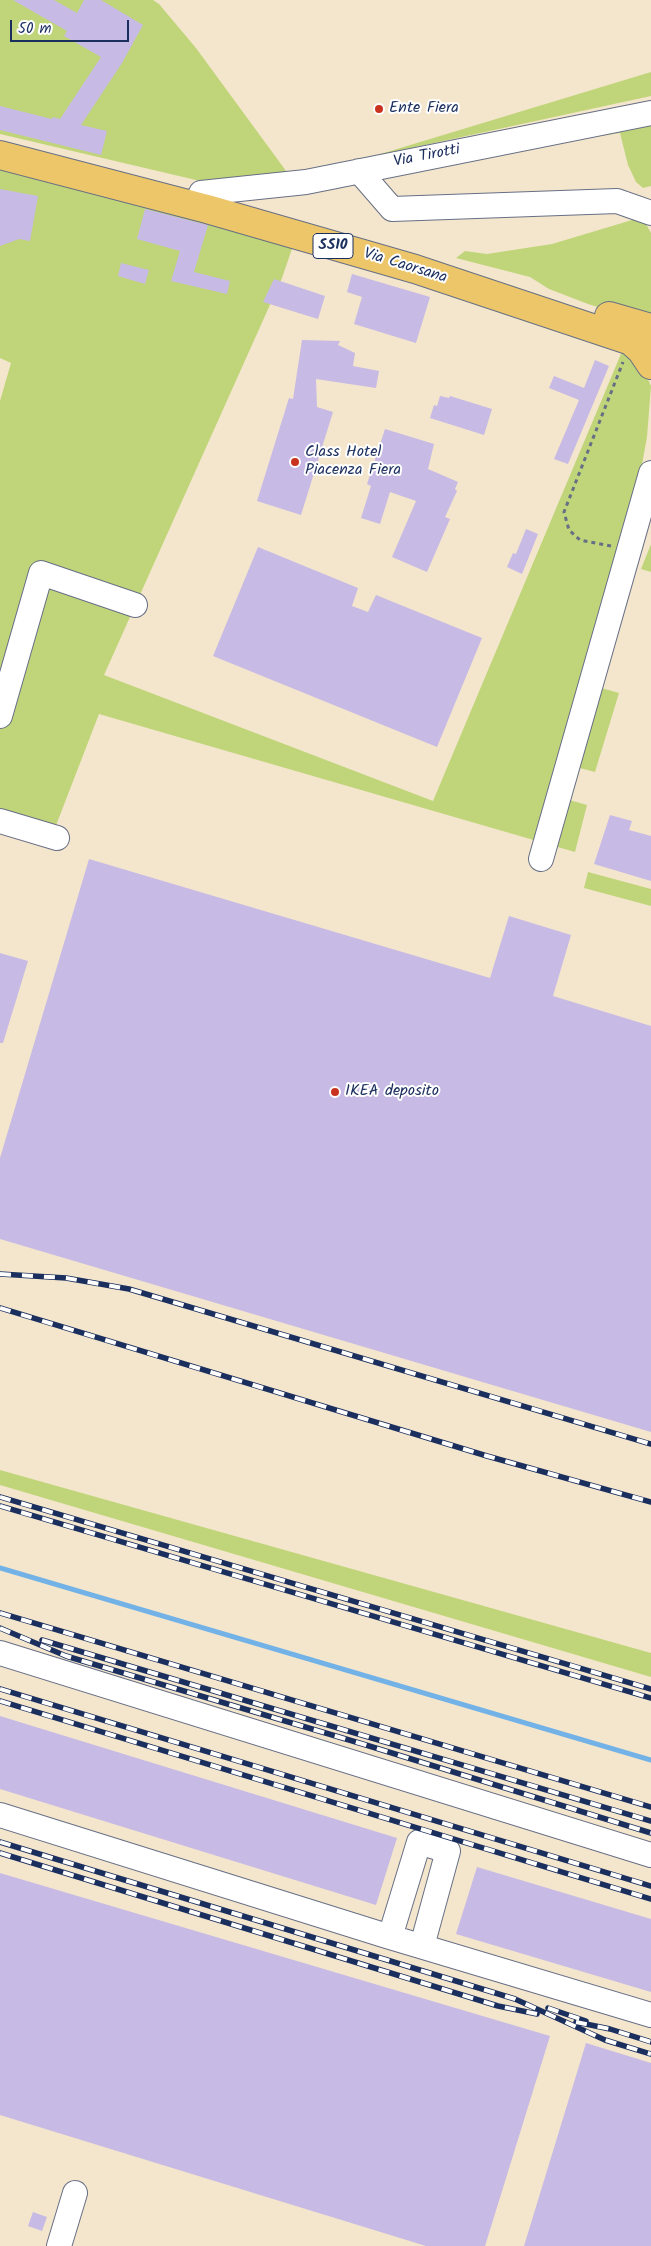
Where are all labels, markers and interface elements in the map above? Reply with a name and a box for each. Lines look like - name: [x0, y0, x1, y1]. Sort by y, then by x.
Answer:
- scale bar: [12, 10, 131, 42]
- text: 50 m: [18, 17, 52, 41]
- place label: Ente Fiera: [389, 99, 459, 119]
- marker: Ente Fiera: [373, 103, 385, 115]
- street label: Via Tirotti: [392, 141, 462, 173]
- road number: SS10: [313, 234, 353, 258]
- street label: Via Caorsana: [361, 245, 449, 289]
- place label: Class Hotel Piacenza Fiera: [305, 443, 401, 481]
- marker: Class Hotel Piacenza Fiera: [289, 456, 301, 468]
- place label: IKEA deposito: [345, 1082, 439, 1102]
- marker: IKEA deposito: [329, 1086, 341, 1098]

